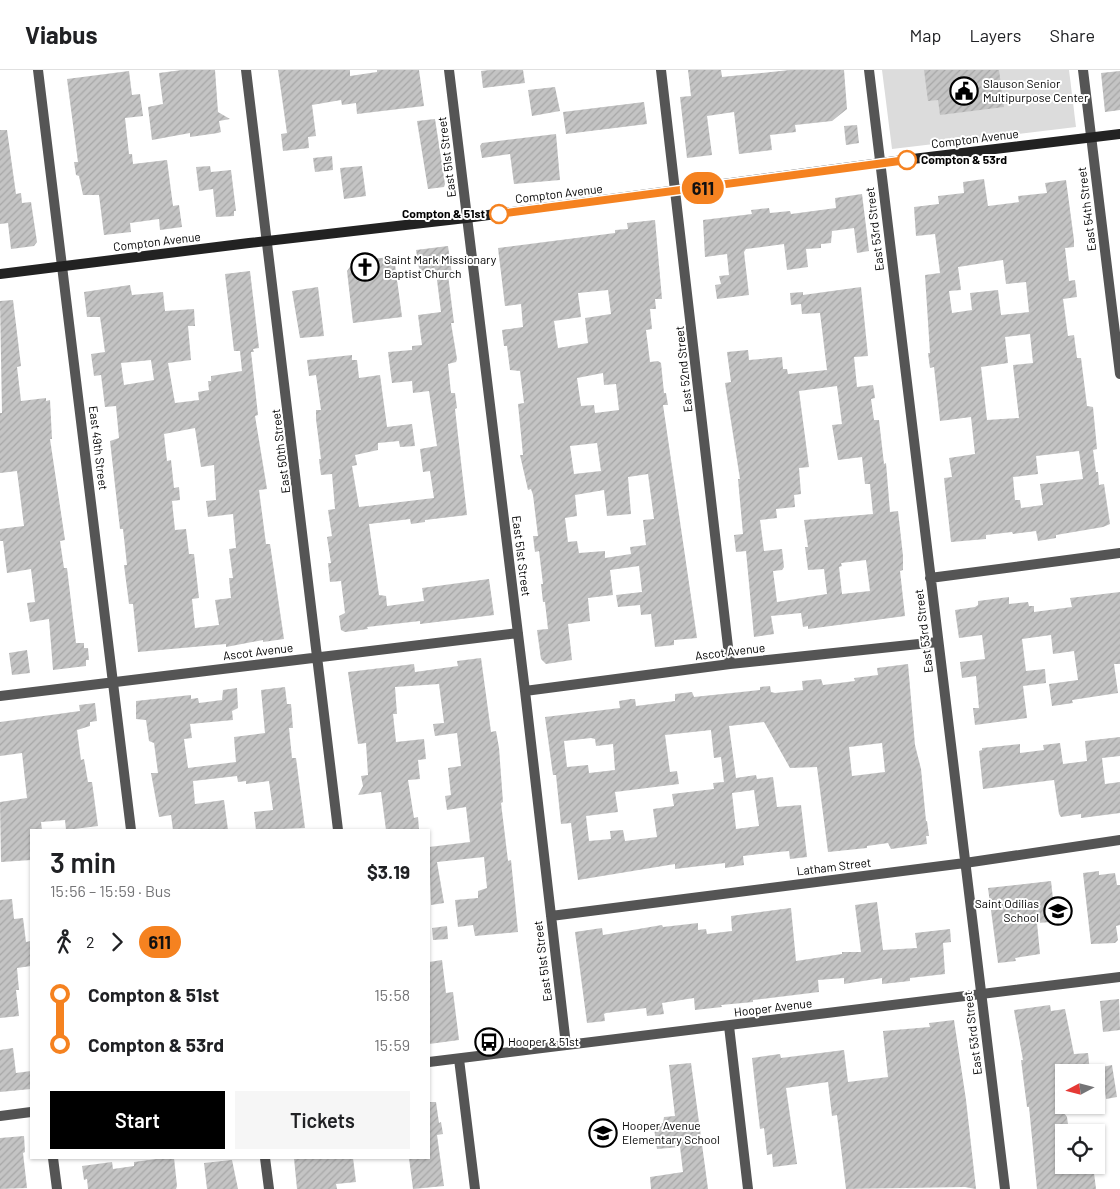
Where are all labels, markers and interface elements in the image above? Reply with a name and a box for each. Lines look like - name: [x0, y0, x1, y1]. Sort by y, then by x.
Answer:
- text: Viabus: [25, 20, 97, 49]
- text: Map: [909, 24, 941, 46]
- text: Layers: [969, 24, 1022, 46]
- text: Share: [1050, 24, 1095, 46]
- public building icon: Slauson Senior Multipurpose Center: [949, 76, 979, 106]
- place label: Slauson Senior Multipurpose Center: [983, 76, 1089, 104]
- street label: East 51st Street: [434, 116, 458, 198]
- street label: Compton Avenue: [930, 126, 1019, 150]
- marker: Compton & 53rd: [897, 150, 917, 170]
- place label: Compton & 53rd: [921, 152, 1007, 166]
- street label: East 54th Street: [1074, 166, 1098, 252]
- line badge: 611: [674, 172, 732, 204]
- text: 611: [692, 177, 714, 199]
- street label: Compton Avenue: [514, 181, 603, 205]
- street label: East 53rd Street: [862, 186, 886, 272]
- marker: Compton & 51st: [489, 204, 509, 224]
- place label: Compton & 51st: [402, 206, 485, 220]
- street label: Compton Avenue: [112, 229, 201, 253]
- church icon: Saint Mark Missionary Baptist Church: [350, 252, 380, 282]
- place label: Saint Mark Missionary Baptist Church: [384, 252, 497, 280]
- street label: East 52nd Street: [672, 325, 694, 413]
- street label: East 49th Street: [87, 405, 111, 491]
- street label: East 50th Street: [268, 408, 292, 494]
- street label: East 51st Street: [510, 515, 534, 597]
- street label: East 53rd Street: [911, 588, 935, 674]
- street label: Ascot Avenue: [222, 640, 294, 662]
- street label: Ascot Avenue: [694, 640, 766, 662]
- text: 3 min: [50, 845, 116, 879]
- street label: Latham Street: [796, 854, 872, 878]
- text: $3.19: [367, 860, 410, 883]
- text: 15:56 – 15:59 · Bus: [50, 881, 171, 900]
- place label: Saint Odilias School: [975, 896, 1039, 924]
- school or university icon: Saint Odilias School: [1043, 896, 1073, 926]
- street label: East 51st Street: [530, 920, 554, 1002]
- icon: walk: [50, 928, 78, 956]
- icon: forward: [103, 928, 131, 956]
- text: 611: [149, 931, 171, 953]
- text: 2: [86, 932, 95, 951]
- text: Compton & 51st: [88, 983, 219, 1006]
- text: 15:58: [374, 985, 410, 1004]
- street label: East 53rd Street: [960, 990, 984, 1076]
- street label: Hooper Avenue: [733, 995, 813, 1019]
- bus stop icon: Hooper & 51st: [474, 1027, 504, 1057]
- text: Compton & 53rd: [88, 1033, 224, 1056]
- place label: Hooper & 51st: [508, 1034, 579, 1048]
- text: 15:59: [374, 1035, 410, 1054]
- north arrow: [1055, 1064, 1105, 1114]
- map controls: [1055, 1064, 1105, 1174]
- button: Start: [50, 1091, 225, 1149]
- button: Tickets: [235, 1091, 410, 1149]
- school or university icon: Hooper Avenue Elementary School: [588, 1118, 618, 1148]
- place label: Hooper Avenue Elementary School: [622, 1118, 720, 1146]
- button: locate: [1055, 1124, 1105, 1174]

